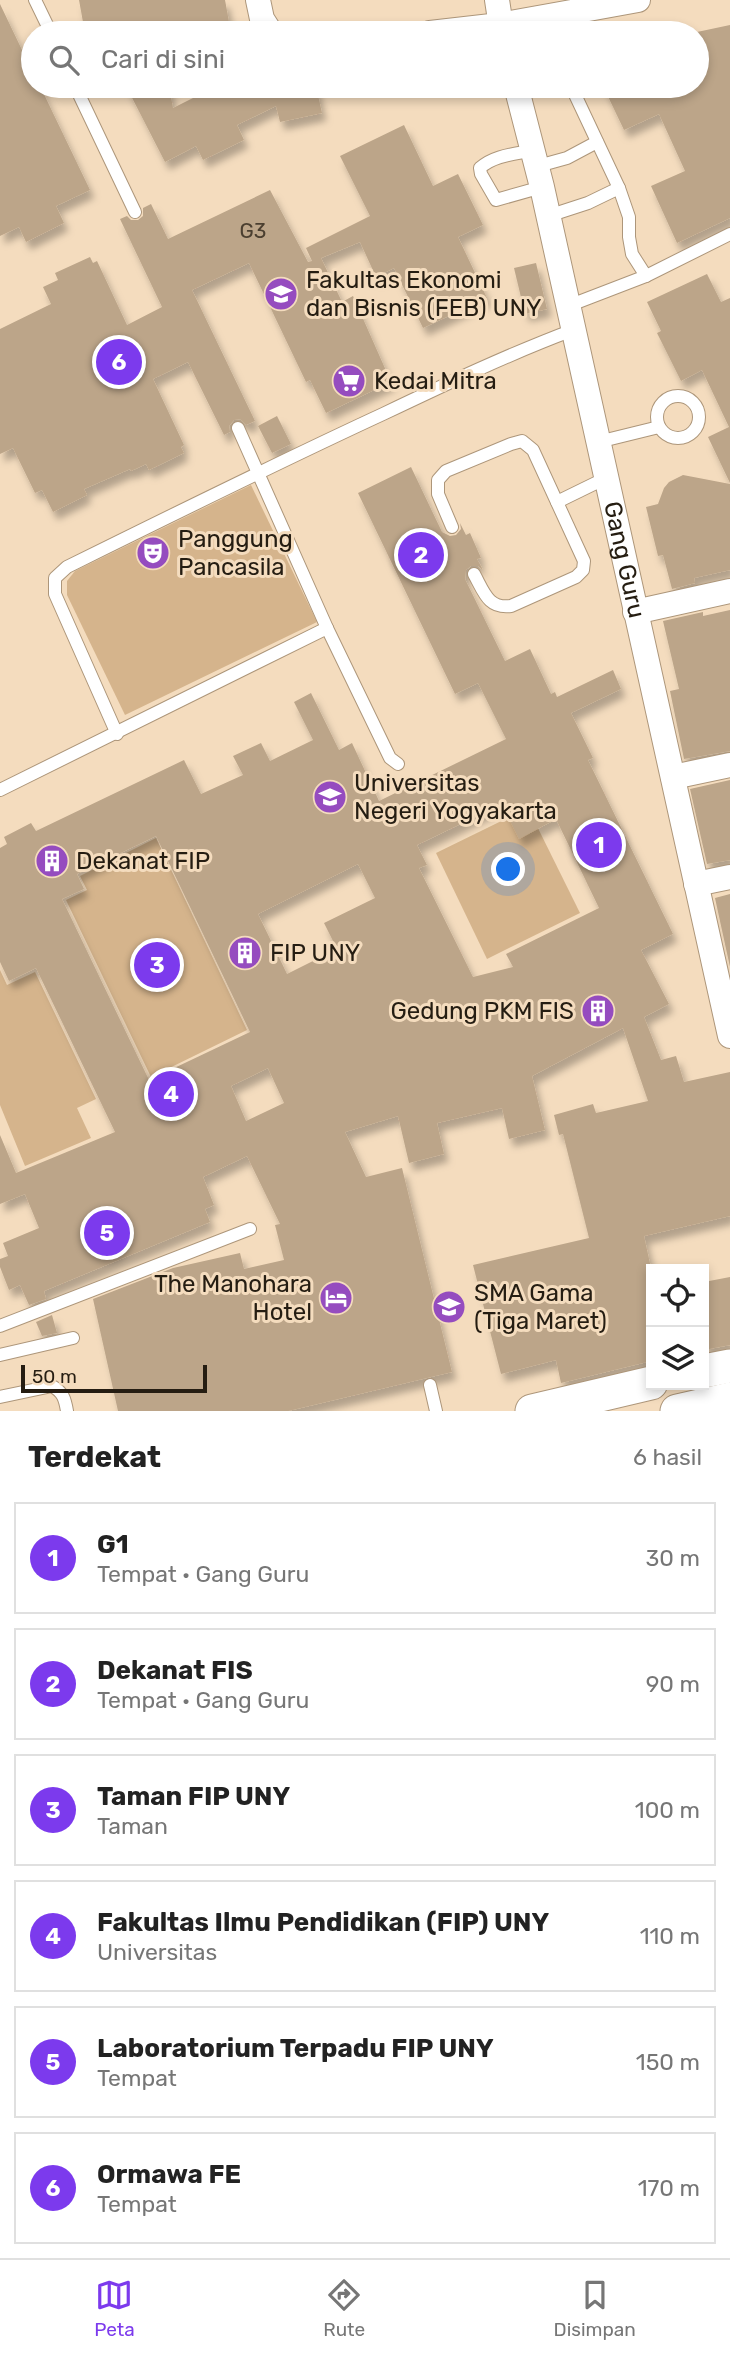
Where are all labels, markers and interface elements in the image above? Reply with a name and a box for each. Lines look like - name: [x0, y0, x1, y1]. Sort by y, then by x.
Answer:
- search box: [21, 21, 709, 98]
- icon: search: [45, 41, 83, 79]
- text: Cari di sini: [101, 44, 225, 75]
- house number: G3: [240, 218, 266, 243]
- place label: Fakultas Ekonomi dan Bisnis (FEB) UNY: [306, 266, 542, 322]
- school or university icon: Fakultas Ekonomi dan Bisnis (FEB) UNY: [262, 275, 300, 313]
- pin: 6: [96, 336, 142, 388]
- supermarket icon: Kedai Mitra: [330, 362, 368, 400]
- place label: Kedai Mitra: [374, 367, 497, 395]
- street label: Gang Guru: [598, 499, 651, 621]
- place label: Panggung Pancasila: [178, 525, 293, 581]
- pin: 2: [398, 529, 444, 581]
- theatre icon: Panggung Pancasila: [134, 534, 172, 572]
- place label: Universitas Negeri Yogyakarta: [354, 769, 557, 825]
- school or university icon: Universitas Negeri Yogyakarta: [311, 778, 349, 816]
- pin: 1: [576, 819, 622, 871]
- building icon: Dekanat FIP: [33, 842, 71, 880]
- place label: Dekanat FIP: [76, 847, 210, 875]
- your location: [491, 852, 525, 886]
- building icon: FIP UNY: [226, 934, 264, 972]
- pin: 3: [134, 939, 180, 991]
- place label: FIP UNY: [270, 939, 360, 967]
- building icon: Gedung PKM FIS: [579, 992, 617, 1030]
- place label: Gedung PKM FIS: [390, 997, 574, 1025]
- pin: 4: [148, 1068, 194, 1120]
- pin: 5: [84, 1207, 130, 1259]
- map controls: [646, 1264, 709, 1390]
- button: locate: [646, 1264, 709, 1327]
- place label: The Manohara Hotel: [154, 1270, 312, 1326]
- hotel icon: The Manohara Hotel: [317, 1279, 355, 1317]
- place label: SMA Gama (Tiga Maret): [474, 1279, 607, 1335]
- school or university icon: SMA Gama (Tiga Maret): [430, 1288, 468, 1326]
- button: layers: [646, 1327, 709, 1390]
- scale bar: [21, 1362, 206, 1394]
- text: 50 m: [32, 1365, 77, 1388]
- text: Terdekat: [28, 1439, 161, 1475]
- text: 6 hasil: [633, 1443, 702, 1471]
- text: G1: [97, 1529, 129, 1560]
- text: 1: [47, 1544, 59, 1572]
- text: 30 m: [645, 1544, 700, 1572]
- text: Tempat · Gang Guru: [97, 1560, 309, 1588]
- text: Dekanat FIS: [97, 1655, 253, 1686]
- text: 2: [46, 1670, 60, 1698]
- text: 90 m: [646, 1670, 700, 1698]
- text: Tempat · Gang Guru: [97, 1686, 309, 1714]
- text: Taman FIP UNY: [97, 1781, 290, 1812]
- text: 3: [45, 1796, 61, 1824]
- text: 100 m: [635, 1796, 700, 1824]
- text: Taman: [97, 1812, 168, 1840]
- text: Fakultas Ilmu Pendidikan (FIP) UNY: [97, 1907, 549, 1938]
- text: 4: [45, 1922, 61, 1950]
- text: 110 m: [640, 1922, 700, 1950]
- text: Universitas: [97, 1938, 217, 1966]
- text: Laboratorium Terpadu FIP UNY: [97, 2033, 494, 2064]
- text: 5: [46, 2048, 60, 2076]
- text: 150 m: [636, 2048, 700, 2076]
- text: Tempat: [97, 2064, 177, 2092]
- text: Ormawa FE: [97, 2159, 241, 2190]
- text: 6: [46, 2174, 60, 2202]
- text: 170 m: [638, 2174, 700, 2202]
- text: Tempat: [97, 2190, 177, 2218]
- tab: Peta: [94, 2276, 135, 2341]
- tab: Rute: [323, 2276, 365, 2341]
- tab: Disimpan: [554, 2276, 636, 2341]

